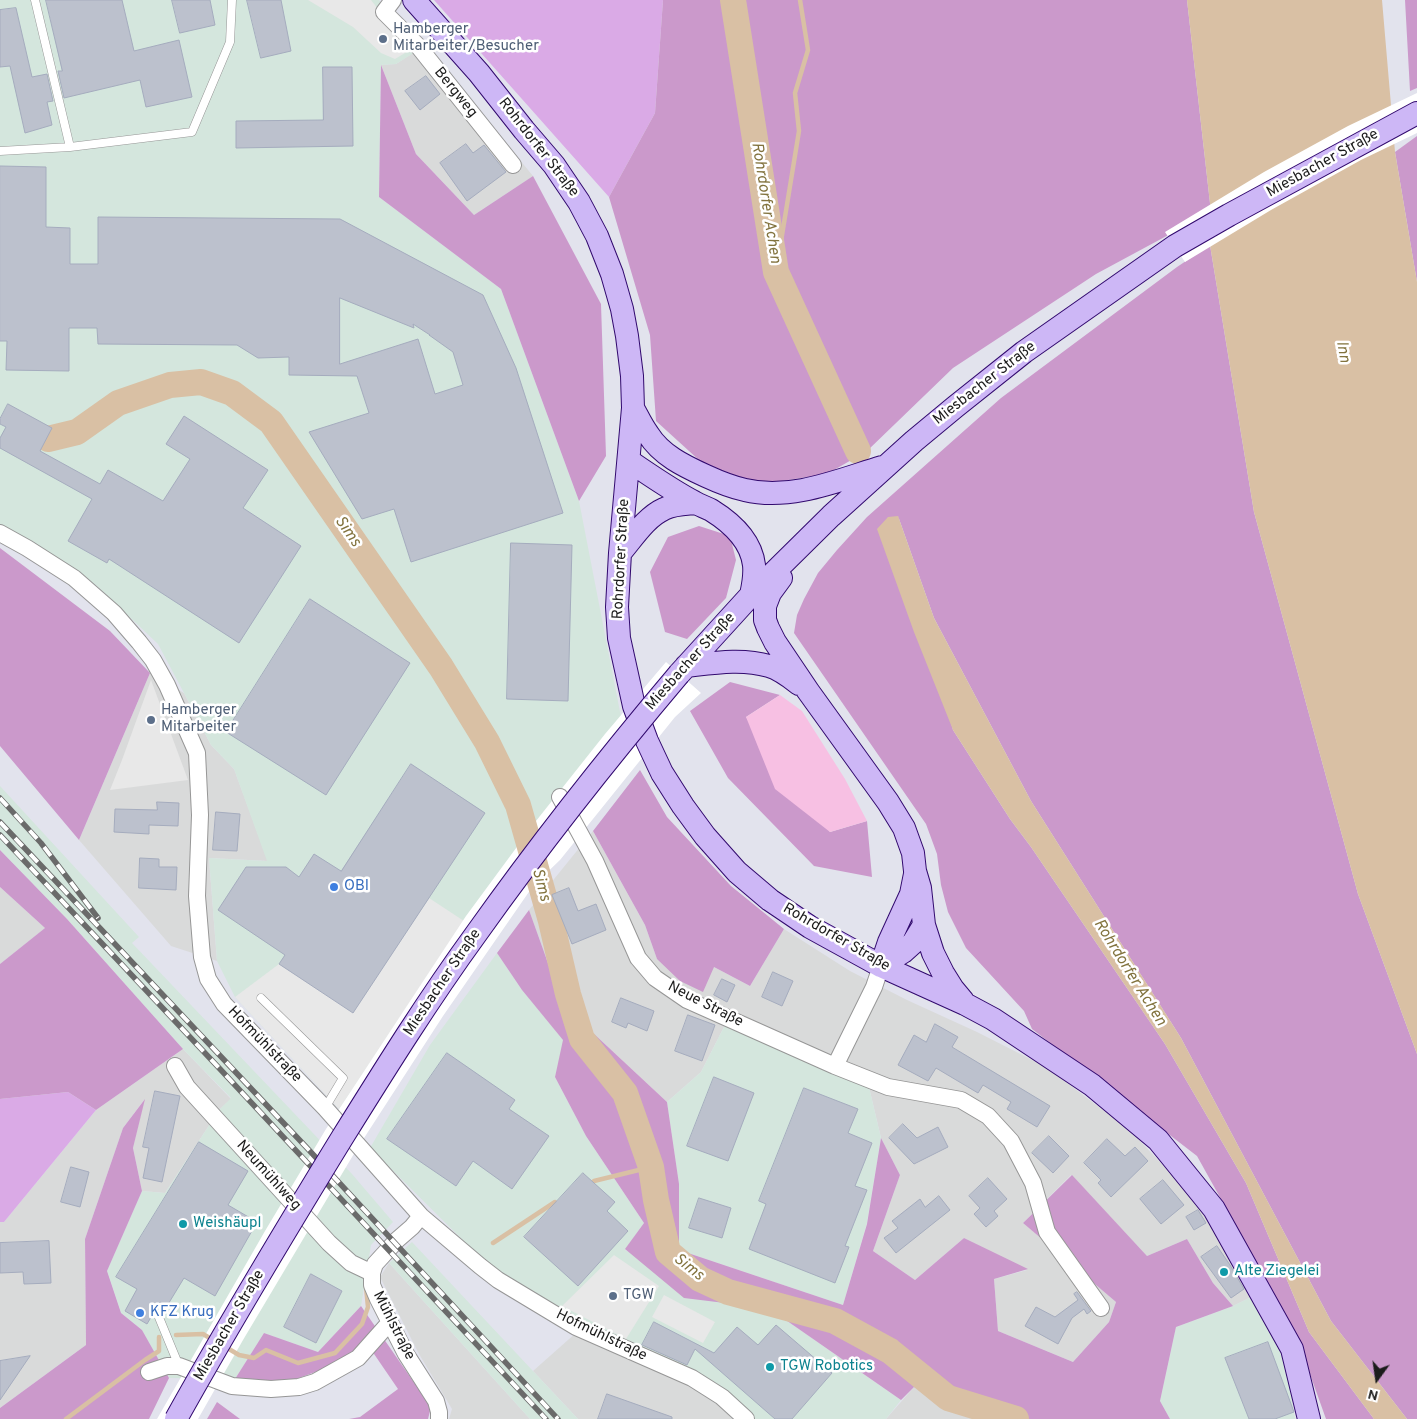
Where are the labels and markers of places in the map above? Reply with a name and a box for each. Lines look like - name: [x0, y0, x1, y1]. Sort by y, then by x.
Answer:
- place label: Hamberger Mitarbeiter/Besucher: [393, 21, 539, 56]
- marker: Hamberger Mitarbeiter/Besucher: [377, 33, 389, 45]
- place label: Hamberger Mitarbeiter: [161, 702, 237, 737]
- marker: Hamberger Mitarbeiter: [145, 714, 157, 726]
- place label: OBI: [344, 878, 369, 896]
- marker: OBI: [328, 881, 340, 893]
- place label: Weishäupl: [193, 1215, 262, 1233]
- marker: Weishäupl: [177, 1218, 189, 1230]
- place label: Alte Ziegelei: [1234, 1263, 1319, 1281]
- marker: Alte Ziegelei: [1218, 1266, 1230, 1278]
- place label: TGW: [623, 1287, 654, 1305]
- marker: TGW: [607, 1290, 619, 1302]
- place label: KFZ Krug: [150, 1304, 214, 1322]
- marker: KFZ Krug: [134, 1307, 146, 1319]
- place label: TGW Robotics: [780, 1358, 873, 1376]
- marker: TGW Robotics: [764, 1361, 776, 1373]

